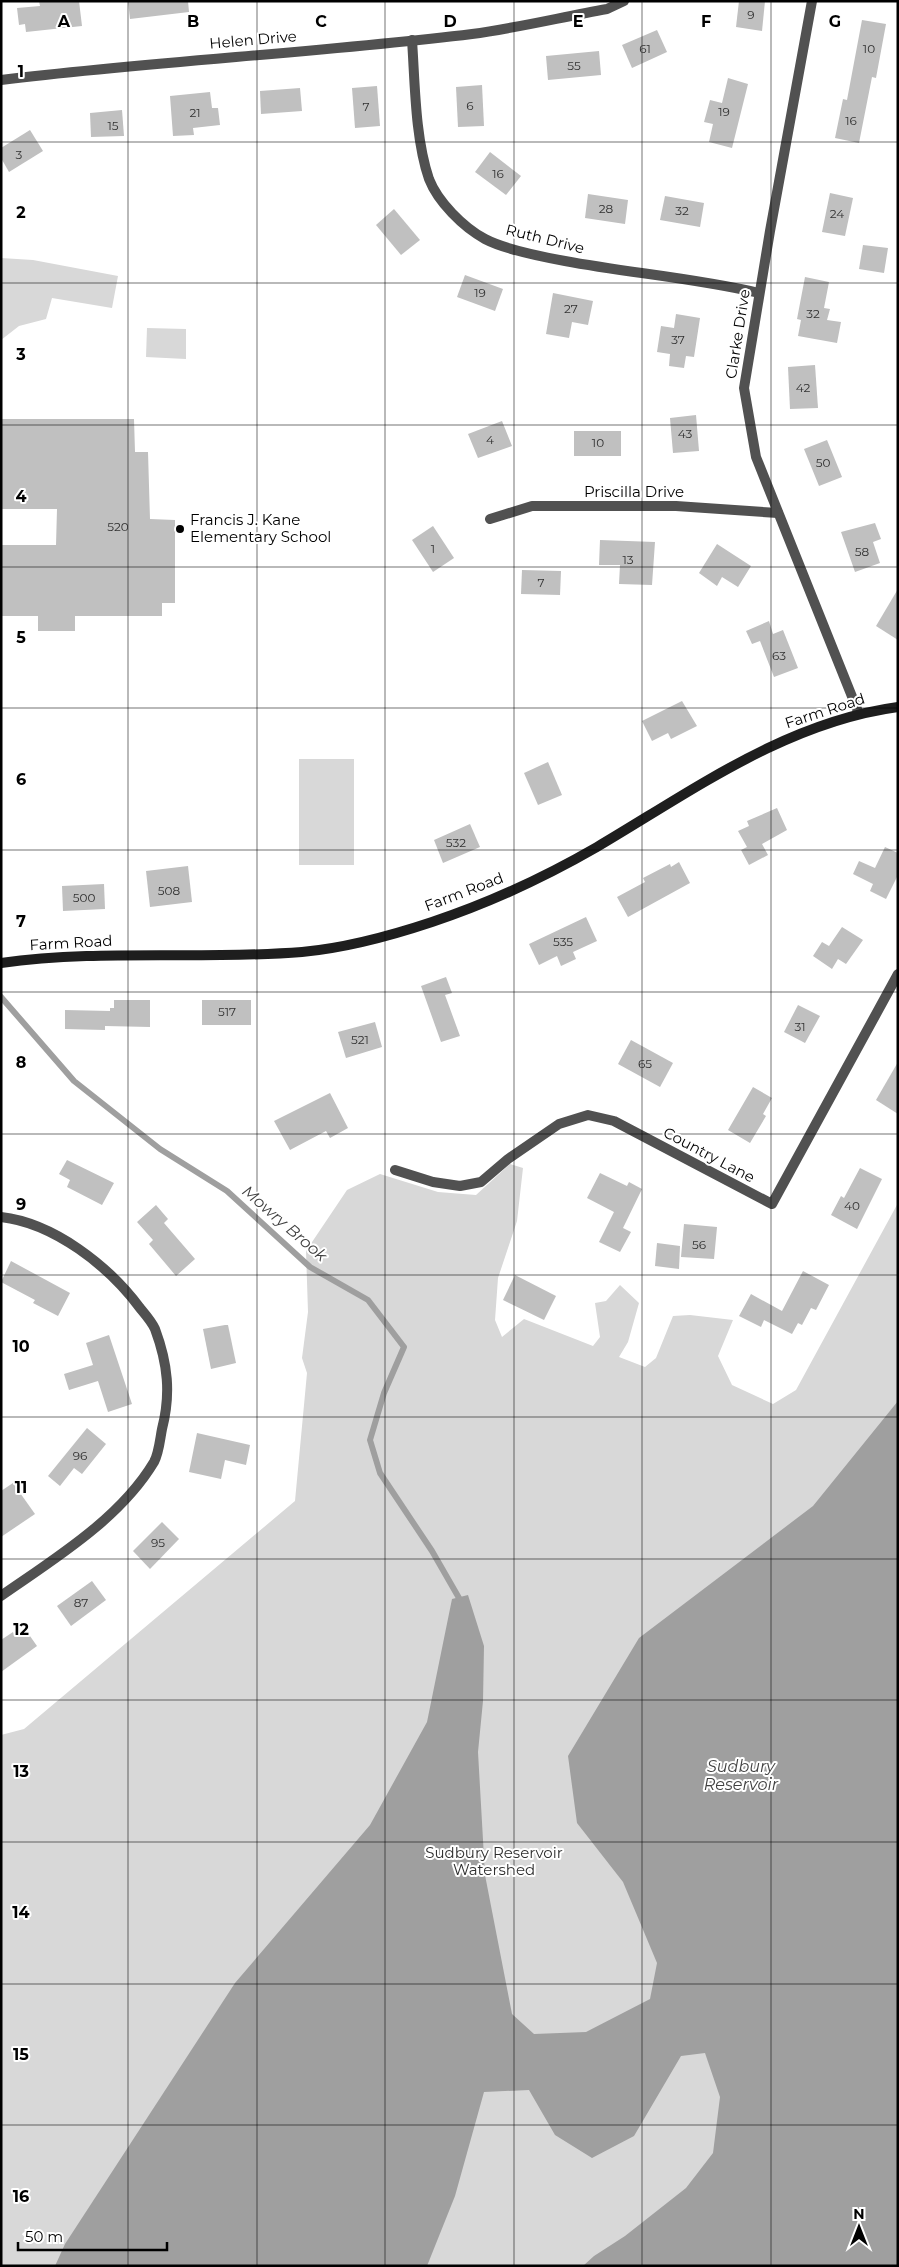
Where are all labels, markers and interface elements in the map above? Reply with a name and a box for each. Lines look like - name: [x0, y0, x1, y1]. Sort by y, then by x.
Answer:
- house number: 9: [747, 7, 755, 22]
- text: A: [57, 12, 71, 31]
- text: B: [187, 12, 199, 31]
- text: C: [315, 12, 327, 31]
- text: D: [443, 12, 457, 31]
- text: E: [573, 12, 583, 31]
- text: F: [701, 12, 711, 31]
- text: G: [829, 12, 841, 31]
- street label: Helen Drive: [208, 26, 297, 53]
- house number: 61: [639, 41, 651, 56]
- house number: 10: [863, 41, 875, 56]
- house number: 55: [567, 58, 581, 73]
- text: 1: [18, 62, 24, 81]
- house number: 6: [466, 98, 474, 113]
- house number: 7: [362, 99, 370, 114]
- house number: 19: [718, 104, 730, 119]
- house number: 21: [189, 105, 201, 120]
- house number: 16: [845, 113, 857, 128]
- house number: 15: [107, 118, 119, 133]
- house number: 3: [16, 147, 23, 162]
- house number: 16: [492, 166, 504, 181]
- house number: 28: [599, 201, 614, 216]
- text: 2: [16, 203, 26, 222]
- house number: 32: [675, 203, 689, 218]
- house number: 24: [830, 206, 844, 221]
- street label: Ruth Drive: [504, 220, 586, 257]
- house number: 19: [474, 285, 486, 300]
- street label: Clarke Drive: [721, 288, 754, 380]
- house number: 27: [564, 301, 578, 316]
- house number: 32: [806, 306, 820, 321]
- house number: 37: [671, 332, 685, 347]
- text: 3: [15, 345, 26, 364]
- house number: 42: [796, 380, 811, 395]
- house number: 43: [678, 426, 692, 441]
- house number: 4: [486, 432, 494, 447]
- house number: 10: [592, 435, 604, 450]
- house number: 50: [816, 455, 830, 470]
- street label: Priscilla Drive: [584, 482, 684, 501]
- text: 4: [15, 487, 27, 506]
- place label: Francis J. Kane Elementary School: [190, 510, 331, 546]
- house number: 520: [107, 519, 129, 534]
- marker: Francis J. Kane Elementary School: [174, 523, 186, 535]
- house number: 1: [431, 541, 435, 556]
- house number: 58: [855, 544, 870, 559]
- house number: 13: [622, 552, 634, 567]
- house number: 7: [537, 575, 545, 590]
- text: 5: [16, 628, 26, 647]
- house number: 63: [772, 648, 786, 663]
- street label: Farm Road: [782, 689, 867, 732]
- text: 6: [16, 770, 26, 789]
- house number: 532: [446, 835, 466, 850]
- street label: Farm Road: [422, 868, 506, 915]
- house number: 508: [158, 883, 181, 898]
- house number: 500: [73, 890, 95, 905]
- text: 7: [16, 912, 26, 931]
- street label: Farm Road: [29, 931, 113, 954]
- house number: 535: [553, 934, 573, 949]
- house number: 517: [218, 1004, 236, 1019]
- house number: 31: [794, 1019, 806, 1034]
- house number: 521: [351, 1032, 369, 1047]
- text: 8: [16, 1053, 26, 1072]
- house number: 65: [638, 1056, 652, 1071]
- street label: Country Lane: [660, 1122, 758, 1187]
- water label: Mowry Brook: [238, 1181, 332, 1266]
- text: 9: [16, 1195, 26, 1214]
- house number: 40: [844, 1198, 860, 1213]
- house number: 56: [692, 1237, 706, 1252]
- text: 10: [12, 1337, 30, 1356]
- house number: 96: [73, 1448, 87, 1463]
- text: 11: [15, 1478, 27, 1497]
- house number: 95: [151, 1535, 165, 1550]
- house number: 87: [74, 1595, 88, 1610]
- text: 12: [13, 1620, 29, 1639]
- water label: Sudbury Reservoir: [704, 1757, 779, 1794]
- text: 13: [13, 1762, 29, 1781]
- park label: Sudbury Reservoir Watershed: [425, 1843, 563, 1879]
- text: 14: [12, 1903, 30, 1922]
- text: 15: [13, 2045, 29, 2064]
- text: 16: [13, 2187, 29, 2206]
- north arrow: [834, 2202, 884, 2252]
- text: N: [853, 2205, 865, 2223]
- scale bar: [18, 2220, 166, 2252]
- text: 50 m: [25, 2227, 63, 2246]

